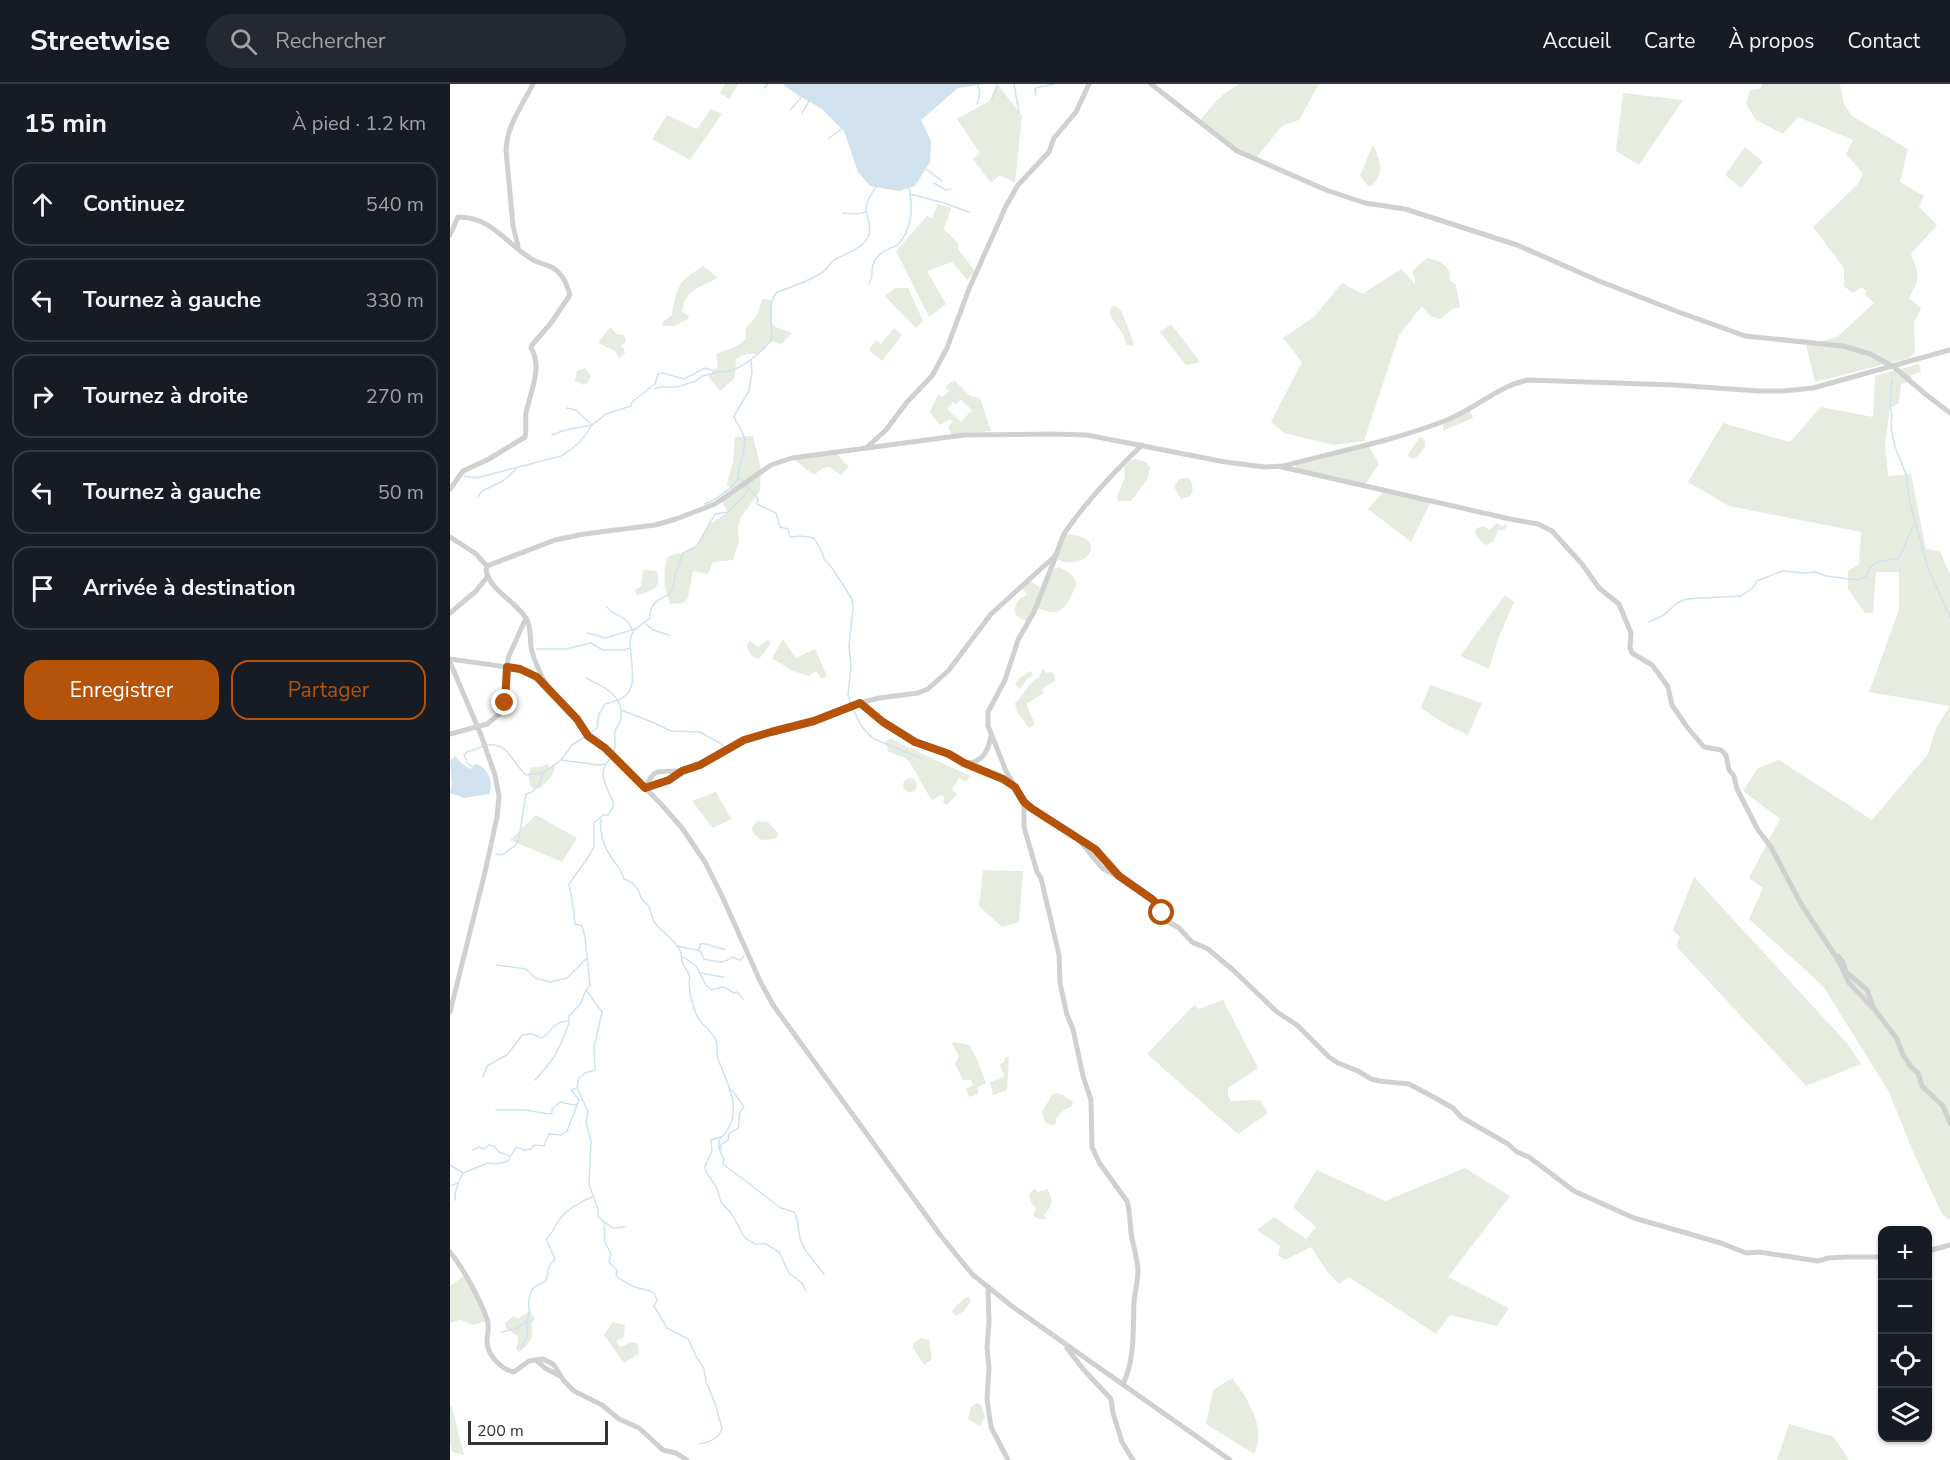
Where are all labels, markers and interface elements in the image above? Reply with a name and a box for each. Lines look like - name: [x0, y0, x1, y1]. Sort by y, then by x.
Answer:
- search box: [206, 14, 626, 68]
- text: Streetwise: [30, 22, 170, 60]
- icon: search: [227, 25, 260, 58]
- text: Rechercher: [275, 26, 386, 56]
- text: Accueil: [1542, 27, 1611, 55]
- text: Carte: [1644, 27, 1695, 55]
- text: À propos: [1728, 27, 1814, 55]
- text: Contact: [1847, 27, 1920, 55]
- text: 15 min: [24, 106, 107, 141]
- text: À pied · 1.2 km: [292, 110, 426, 137]
- icon: ahead: [26, 188, 59, 221]
- text: Continuez: [83, 189, 185, 219]
- text: 540 m: [366, 191, 424, 218]
- icon: left: [26, 284, 59, 317]
- text: Tournez à gauche: [83, 285, 261, 315]
- text: 330 m: [366, 287, 424, 314]
- icon: right: [26, 380, 59, 413]
- text: Tournez à droite: [83, 381, 248, 411]
- text: 270 m: [366, 383, 424, 410]
- icon: left: [26, 476, 59, 509]
- text: Tournez à gauche: [83, 477, 261, 507]
- text: 50 m: [378, 479, 424, 506]
- icon: arrive: [26, 572, 59, 605]
- text: Arrivée à destination: [83, 573, 296, 603]
- button: Enregistrer: [24, 660, 219, 720]
- button: Partager: [231, 660, 426, 720]
- route end: [491, 689, 517, 715]
- route start: [1148, 899, 1174, 925]
- map controls: [1878, 1226, 1932, 1442]
- button: +: [1878, 1226, 1932, 1280]
- button: −: [1878, 1280, 1932, 1334]
- button: locate: [1878, 1334, 1932, 1388]
- button: layers: [1878, 1388, 1932, 1442]
- scale bar: [468, 1418, 608, 1446]
- text: 200 m: [477, 1420, 524, 1442]

